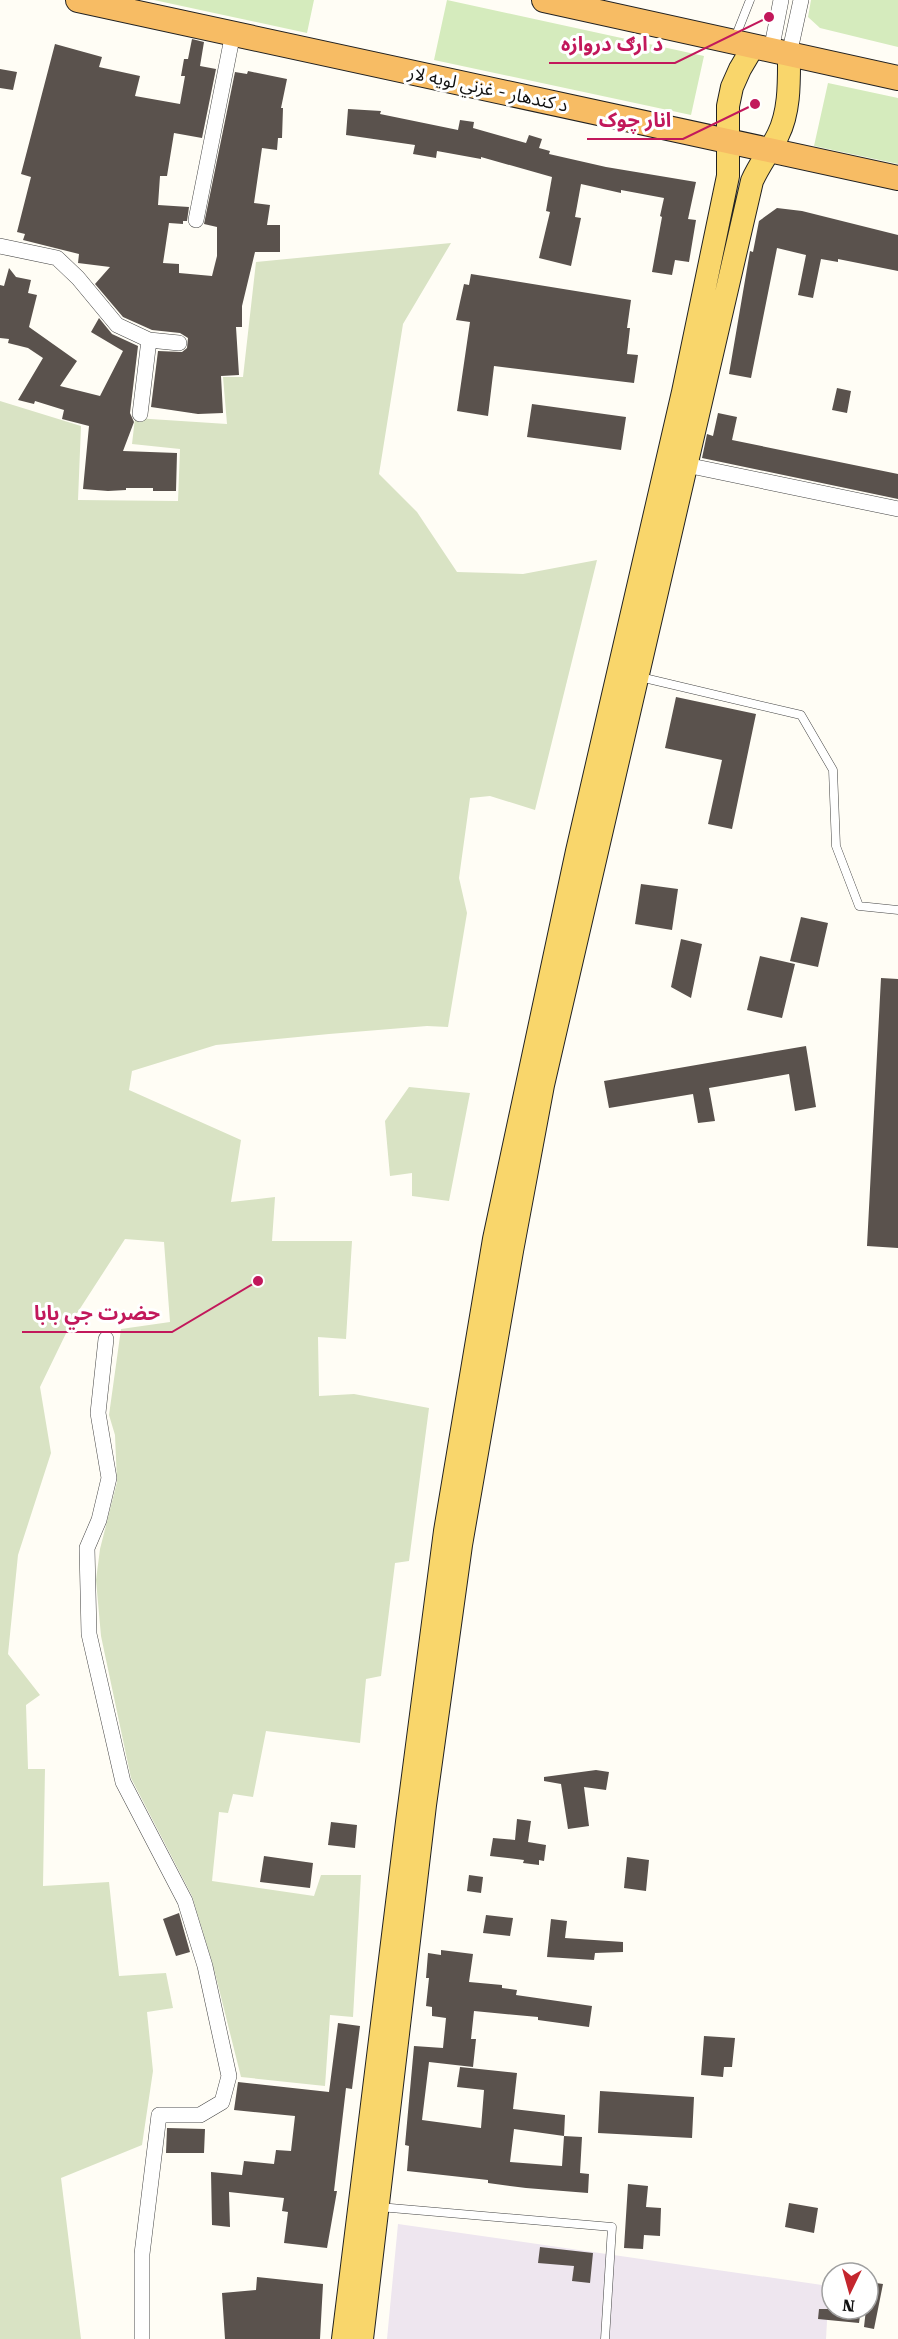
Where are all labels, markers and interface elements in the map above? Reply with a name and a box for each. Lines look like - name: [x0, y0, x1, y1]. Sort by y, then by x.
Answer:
- callout: د ارګ دروازه: [549, 25, 675, 63]
- text: د ارګ دروازه: [561, 32, 663, 56]
- street label: د کندهار - غزني لويه لار: [405, 61, 570, 119]
- callout: انار چوک: [587, 101, 683, 139]
- text: انار چوک: [599, 108, 671, 134]
- callout: حضرت جي بابا: [22, 1294, 172, 1332]
- text: حضرت جي بابا: [34, 1301, 161, 1330]
- north arrow: [820, 2261, 880, 2321]
- text: N: [842, 2295, 856, 2315]

